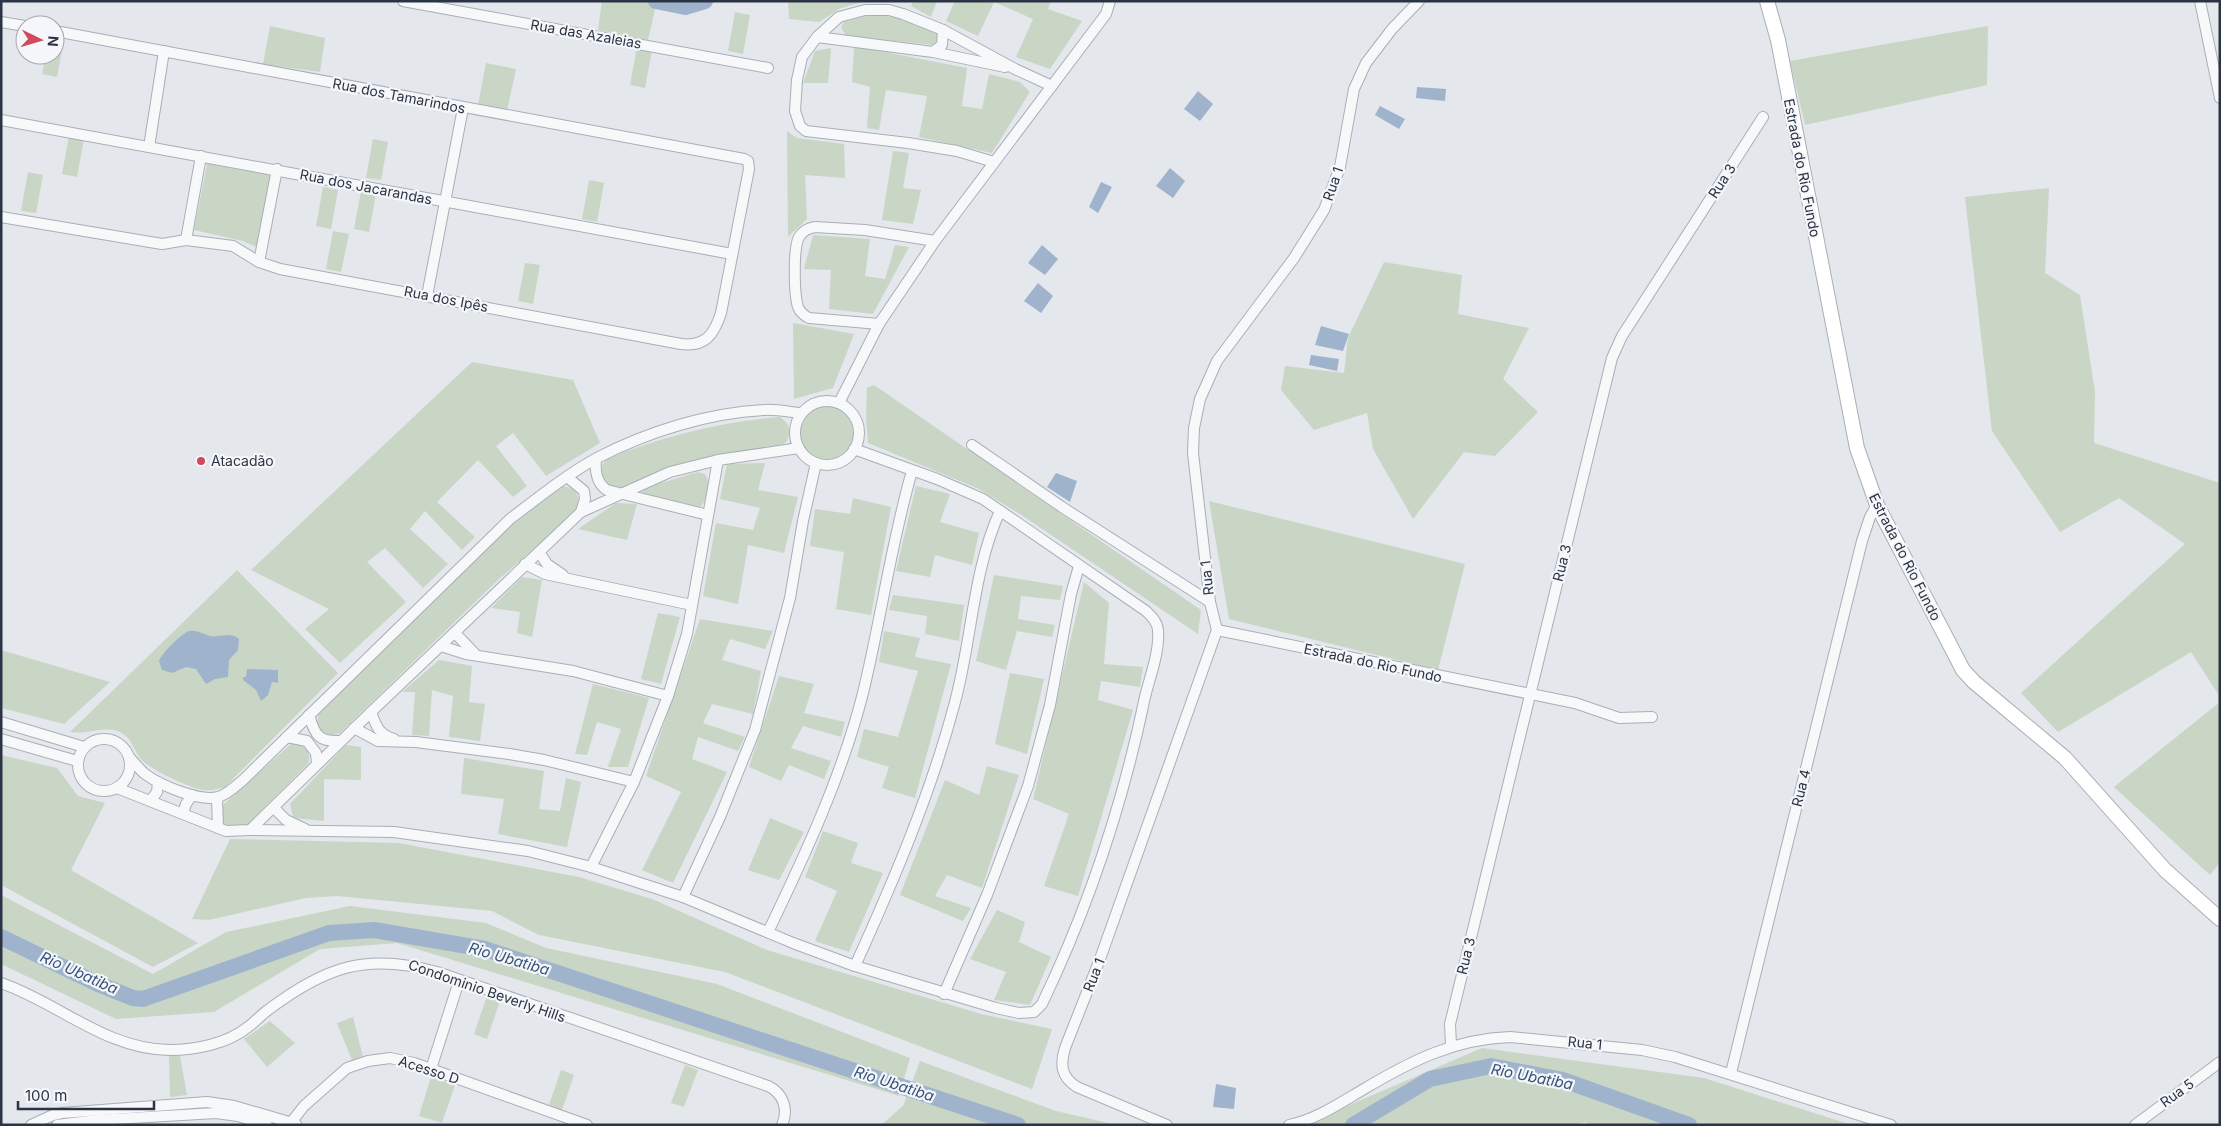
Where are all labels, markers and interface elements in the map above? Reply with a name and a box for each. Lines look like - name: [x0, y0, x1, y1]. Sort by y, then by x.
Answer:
- north arrow: [15, 15, 65, 65]
- street label: Rua das Azaleias: [529, 15, 643, 52]
- text: N: [45, 35, 62, 47]
- street label: Rua dos Tamarindos: [331, 74, 467, 117]
- street label: Estrada do Rio Fundo: [1781, 97, 1824, 239]
- street label: Rua 3: [1704, 160, 1739, 201]
- street label: Rua dos Jacarandas: [298, 165, 434, 208]
- street label: Rua 1: [1319, 165, 1346, 203]
- street label: Rua dos Ipês: [403, 282, 490, 315]
- place label: Atacadão: [211, 452, 274, 469]
- marker: Atacadão: [195, 455, 207, 467]
- street label: Estrada do Rio Fundo: [1866, 490, 1945, 623]
- street label: Rua 3: [1549, 543, 1574, 583]
- street label: Rua 1: [1196, 560, 1217, 596]
- street label: Estrada do Rio Fundo: [1302, 640, 1444, 685]
- street label: Rua 4: [1788, 767, 1813, 808]
- street label: Rua 3: [1453, 936, 1478, 976]
- water label: Rio Ubatiba: [467, 938, 552, 979]
- water label: Rio Ubatiba: [37, 947, 121, 998]
- street label: Condominio Beverly Hills: [406, 956, 568, 1025]
- street label: Rua 1: [1079, 956, 1108, 994]
- street label: Rua 1: [1567, 1032, 1603, 1053]
- street label: Acesso D: [397, 1052, 462, 1087]
- water label: Rio Ubatiba: [1490, 1059, 1575, 1094]
- water label: Rio Ubatiba: [852, 1062, 937, 1105]
- street label: Rua 5: [2156, 1075, 2197, 1111]
- scale bar: [18, 1078, 154, 1110]
- text: 100 m: [25, 1086, 67, 1105]

